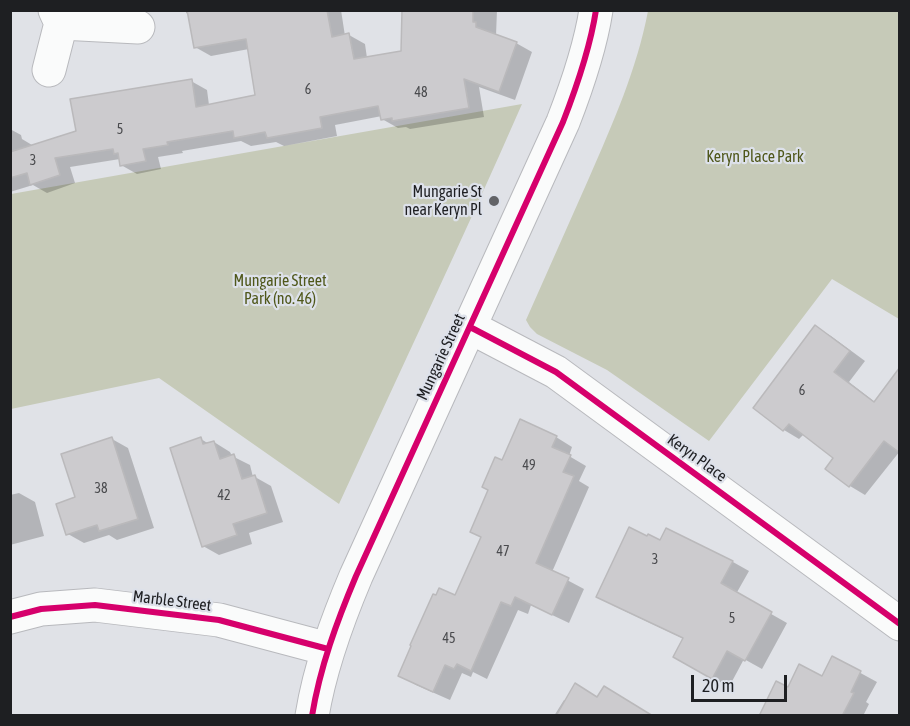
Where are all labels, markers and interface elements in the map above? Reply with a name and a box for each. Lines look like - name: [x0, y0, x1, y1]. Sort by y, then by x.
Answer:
- house number: 6: [305, 82, 311, 98]
- house number: 48: [414, 85, 428, 101]
- house number: 5: [117, 122, 123, 138]
- park label: Keryn Place Park: [706, 147, 804, 167]
- house number: 3: [30, 153, 36, 169]
- place label: Mungarie St near Keryn Pl: [404, 182, 482, 220]
- marker: Mungarie St near Keryn Pl: [487, 194, 501, 208]
- park label: Mungarie Street Park (no. 46): [233, 271, 327, 309]
- street label: Mungarie Street: [413, 311, 469, 403]
- house number: 6: [799, 383, 805, 399]
- street label: Keryn Place: [664, 430, 730, 486]
- house number: 49: [522, 458, 536, 474]
- house number: 38: [94, 481, 108, 497]
- house number: 42: [217, 488, 231, 504]
- house number: 47: [496, 544, 510, 560]
- house number: 3: [652, 552, 658, 568]
- street label: Marble Street: [132, 587, 212, 615]
- house number: 5: [729, 611, 735, 627]
- house number: 45: [442, 631, 456, 647]
- scale bar: [694, 663, 790, 701]
- text: 20 m: [702, 675, 734, 696]

